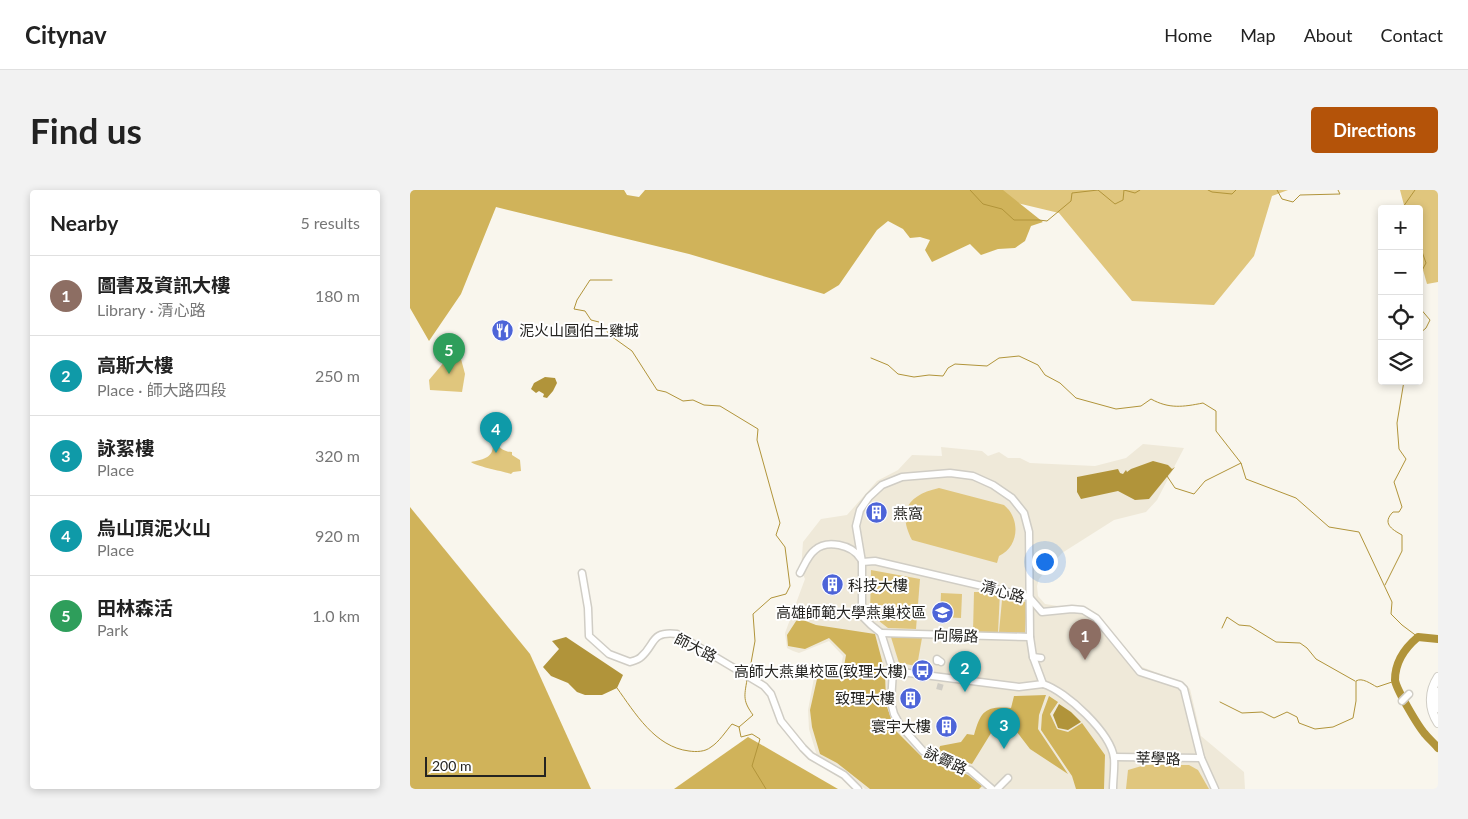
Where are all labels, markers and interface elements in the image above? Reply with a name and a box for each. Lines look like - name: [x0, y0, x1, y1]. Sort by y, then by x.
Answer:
- text: Citynav: [25, 20, 107, 49]
- text: Home: [1164, 24, 1212, 46]
- text: Map: [1240, 24, 1276, 46]
- text: About: [1304, 24, 1353, 46]
- text: Contact: [1381, 24, 1443, 46]
- button: Directions: [1311, 107, 1438, 153]
- text: Find us: [30, 109, 142, 151]
- map controls: [1378, 205, 1423, 385]
- button: +: [1378, 205, 1423, 250]
- text: Nearby: [50, 210, 118, 235]
- text: 5 results: [300, 213, 360, 232]
- button: −: [1378, 250, 1423, 295]
- text: 圖書及資訊大樓: [97, 273, 230, 296]
- text: 1: [61, 286, 71, 305]
- text: 180 m: [315, 286, 360, 305]
- button: locate: [1378, 295, 1423, 340]
- text: Library · 清心路: [97, 300, 206, 319]
- restaurant icon: 泥火山圓伯土雞城: [491, 318, 515, 342]
- place label: 泥火山圓伯土雞城: [519, 321, 639, 339]
- pin: 5: [433, 333, 465, 374]
- button: layers: [1378, 340, 1423, 385]
- text: 高斯大樓: [97, 353, 173, 376]
- text: 2: [61, 366, 71, 385]
- text: 250 m: [315, 366, 360, 385]
- text: Place · 師大路四段: [97, 380, 227, 399]
- pin: 4: [480, 412, 512, 453]
- text: 詠絮樓: [97, 436, 154, 459]
- text: 3: [61, 446, 71, 465]
- text: 320 m: [315, 446, 360, 465]
- text: Place: [97, 460, 134, 479]
- building icon: 燕窩: [865, 501, 889, 525]
- place label: 燕窩: [893, 504, 923, 522]
- text: 烏山頂泥火山: [97, 516, 211, 539]
- text: 4: [61, 526, 71, 545]
- text: 920 m: [315, 526, 360, 545]
- text: Place: [97, 540, 134, 559]
- your location: [1032, 549, 1058, 575]
- building icon: 科技大樓: [820, 573, 844, 597]
- place label: 科技大樓: [848, 576, 908, 594]
- street label: 清心路: [979, 576, 1027, 606]
- text: 田林森活: [97, 596, 173, 619]
- school or university icon: 高雄師範大學燕巢校區: [930, 600, 954, 624]
- place label: 高雄師範大學燕巢校區: [776, 603, 926, 621]
- text: 5: [61, 606, 71, 625]
- text: 1.0 km: [312, 606, 360, 625]
- pin: 1: [1069, 619, 1101, 660]
- text: Park: [97, 620, 128, 639]
- street label: 向陽路: [933, 625, 979, 645]
- street label: 師大路: [672, 629, 720, 665]
- pin: 2: [949, 651, 981, 692]
- bus stop icon: 高師大燕巢校區(致理大樓): [911, 659, 935, 683]
- place label: 高師大燕巢校區(致理大樓): [734, 662, 907, 680]
- building icon: 致理大樓: [899, 686, 923, 710]
- place label: 致理大樓: [835, 689, 895, 707]
- pin: 3: [988, 708, 1020, 749]
- building icon: 寰宇大樓: [935, 714, 959, 738]
- place label: 寰宇大樓: [871, 717, 931, 735]
- street label: 詠霽路: [922, 742, 970, 778]
- street label: 莘學路: [1135, 749, 1181, 767]
- scale bar: [425, 754, 546, 777]
- text: 200 m: [432, 757, 471, 774]

